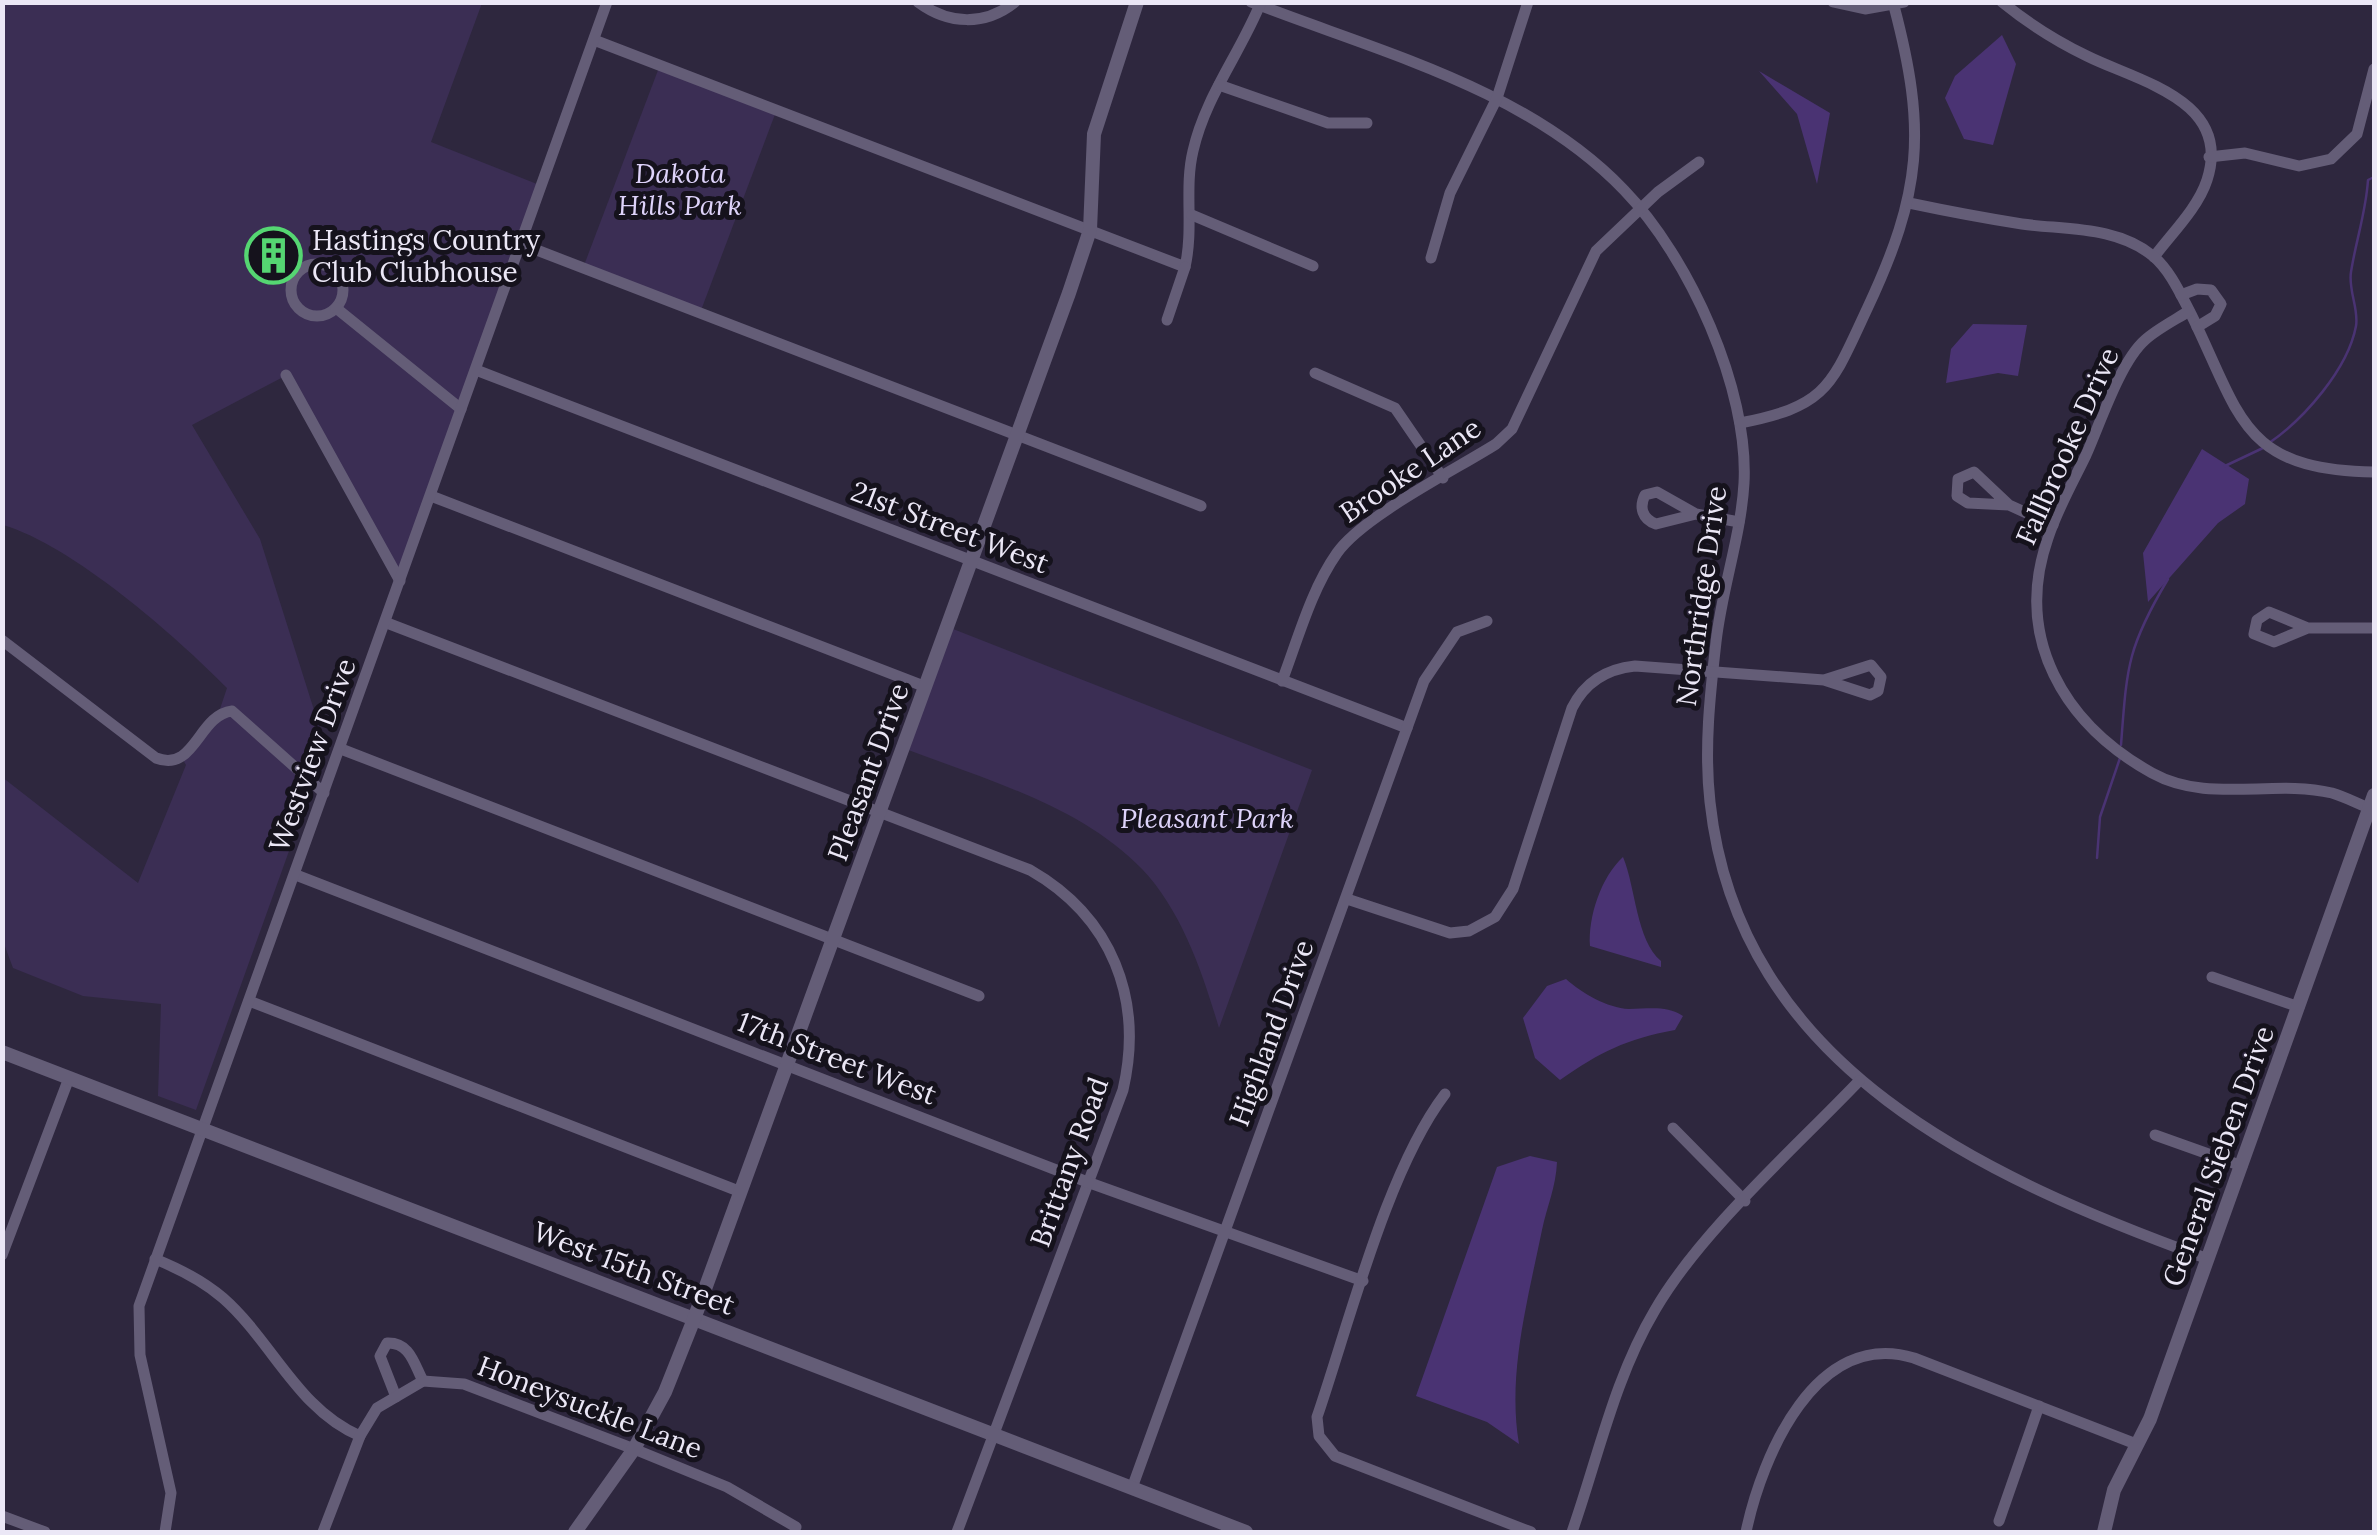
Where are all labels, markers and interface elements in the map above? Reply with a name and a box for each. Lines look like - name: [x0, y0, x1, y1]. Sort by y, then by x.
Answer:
- park label: Dakota Hills Park: [618, 155, 742, 223]
- place label: Hastings Country Club Clubhouse: [312, 222, 540, 290]
- building icon: Hastings Country Club Clubhouse: [243, 226, 303, 286]
- street label: Fallbrooke Drive: [2007, 342, 2127, 550]
- street label: Brooke Lane: [1332, 410, 1488, 530]
- street label: 21st Street West: [846, 473, 1054, 581]
- street label: Northridge Drive: [1668, 484, 1734, 708]
- street label: Westview Drive: [260, 653, 364, 857]
- street label: Pleasant Drive: [819, 678, 917, 866]
- park label: Pleasant Park: [1120, 800, 1294, 836]
- street label: Highland Drive: [1221, 935, 1321, 1131]
- street label: 17th Street West: [732, 1003, 942, 1113]
- street label: General Sieben Drive: [2154, 1021, 2282, 1291]
- street label: Brittany Road: [1022, 1072, 1116, 1252]
- street label: West 15th Street: [528, 1213, 740, 1323]
- street label: Honeysuckle Lane: [473, 1348, 707, 1466]

